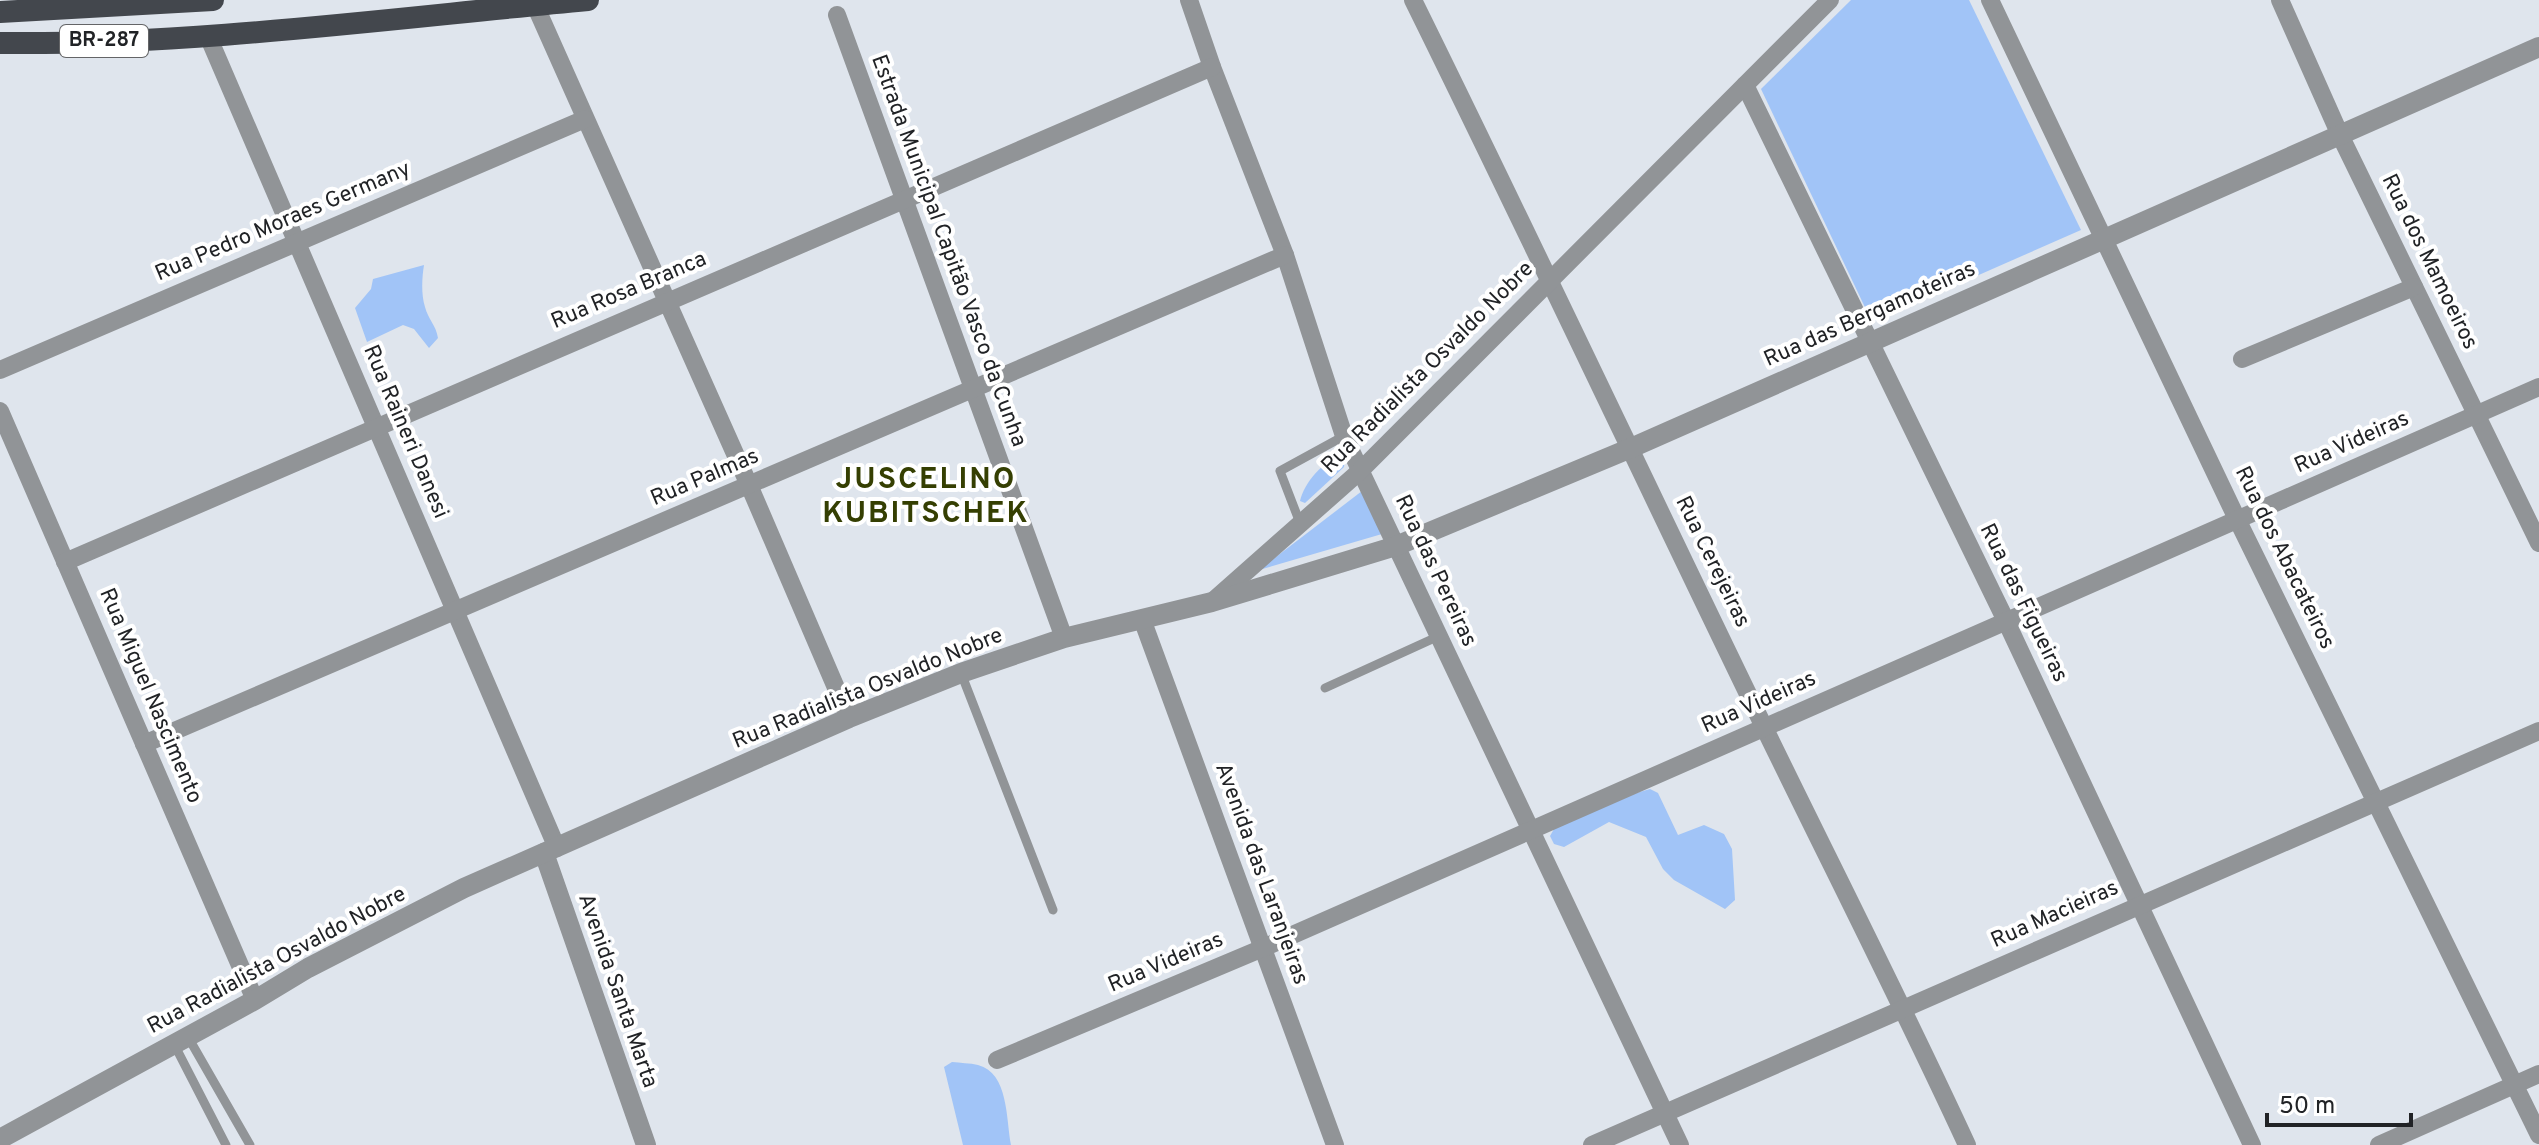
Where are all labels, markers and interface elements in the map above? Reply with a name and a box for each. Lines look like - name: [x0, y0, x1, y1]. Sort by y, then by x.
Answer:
- road number: BR-287: [60, 25, 148, 57]
- street label: Estrada Municipal Capitão Vasco da Cunha: [864, 51, 1032, 451]
- street label: Rua Pedro Moraes Germany: [151, 156, 415, 288]
- street label: Rua dos Mamoeiros: [2375, 170, 2483, 354]
- street label: Rua Rosa Branca: [547, 246, 711, 336]
- street label: Rua Radialista Osvaldo Nobre: [1316, 256, 1540, 480]
- street label: Rua das Bergamoteiras: [1760, 256, 1980, 374]
- street label: Rua Raineri Danesi: [356, 341, 454, 523]
- street label: Rua Videiras: [2291, 406, 2413, 480]
- street label: Rua Palmas: [647, 443, 763, 513]
- district label: JUSCELINO KUBITSCHEK: [822, 462, 1030, 533]
- street label: Rua dos Abacateiros: [2228, 462, 2340, 654]
- street label: Rua das Pereiras: [1388, 491, 1482, 651]
- street label: Rua Cerejeiras: [1669, 492, 1755, 632]
- street label: Rua das Figueiras: [1973, 519, 2073, 687]
- street label: Rua Miguel Nascimento: [92, 584, 208, 808]
- street label: Rua Radialista Osvaldo Nobre: [729, 622, 1007, 756]
- street label: Rua Videiras: [1698, 666, 1820, 740]
- street label: Avenida das Laranjeiras: [1208, 760, 1314, 988]
- street label: Rua Macieiras: [1987, 875, 2123, 955]
- street label: Rua Radialista Osvaldo Nobre: [143, 881, 411, 1041]
- street label: Avenida Santa Marta: [571, 890, 663, 1092]
- street label: Rua Videiras: [1104, 927, 1228, 999]
- scale bar: [2267, 1077, 2411, 1127]
- text: 50 m: [2279, 1092, 2335, 1122]

